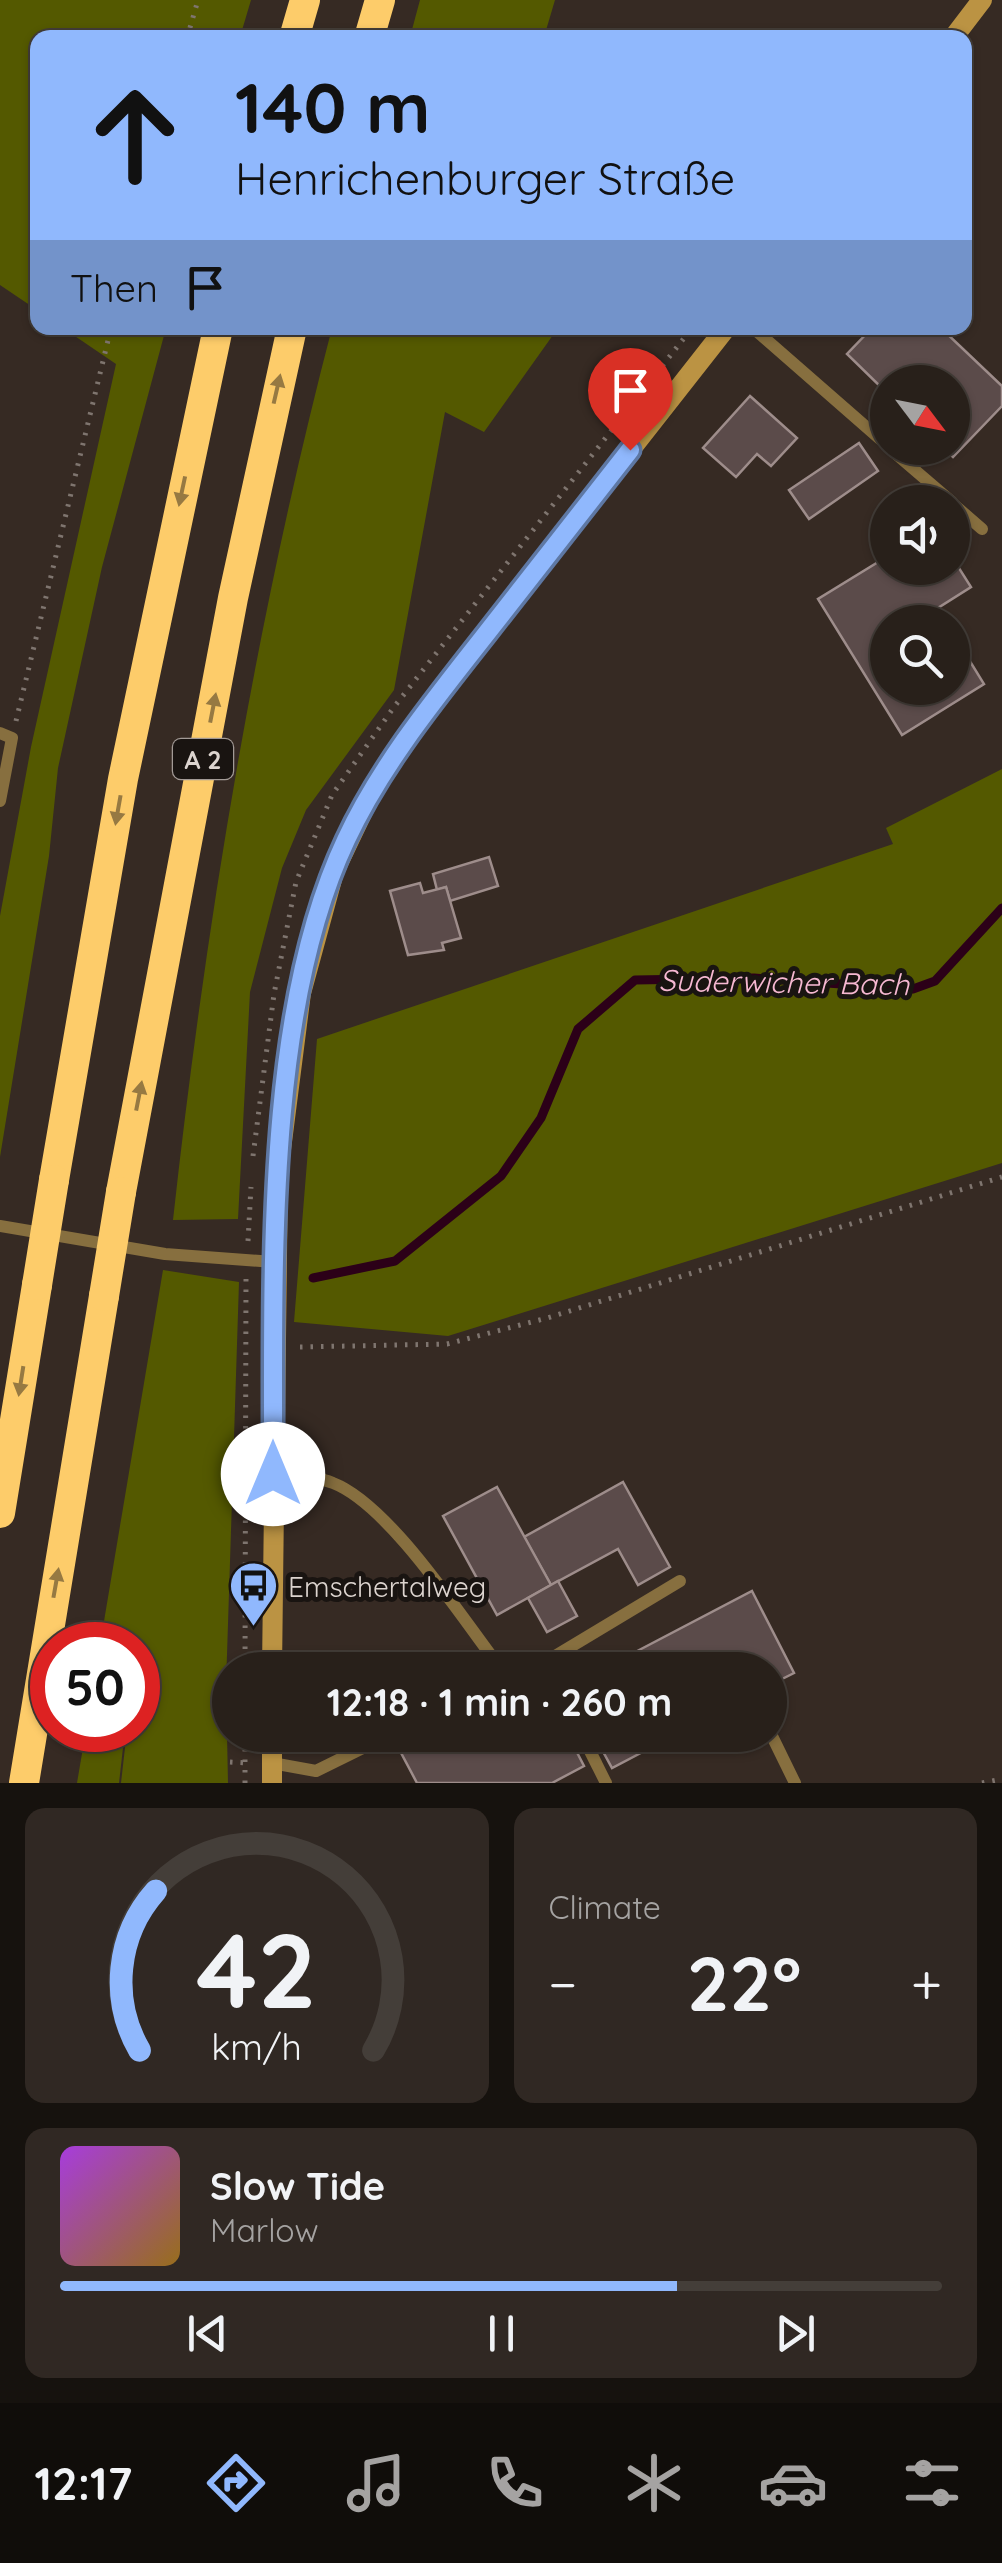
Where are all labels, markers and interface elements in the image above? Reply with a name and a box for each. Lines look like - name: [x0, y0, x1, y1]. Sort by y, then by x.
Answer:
- text: 140 m: [235, 63, 431, 151]
- icon: ahead: [70, 70, 200, 200]
- text: Henrichenburger Straße: [235, 150, 735, 206]
- icon: arrive: [178, 260, 233, 315]
- text: Then: [70, 264, 158, 312]
- pin: [588, 348, 673, 451]
- icon: arrive: [603, 363, 658, 418]
- north arrow: [870, 365, 970, 465]
- map controls: [870, 365, 970, 705]
- one-way arrow: [269, 374, 285, 405]
- one-way arrow: [174, 476, 190, 507]
- button: sound: [870, 485, 970, 585]
- button: search: [870, 605, 970, 705]
- one-way arrow: [205, 692, 221, 723]
- road number: A 2: [173, 739, 233, 779]
- one-way arrow: [110, 794, 125, 826]
- water label: Suderwicher Bach: [658, 961, 911, 1003]
- one-way arrow: [132, 1080, 147, 1111]
- one-way arrow: [13, 1366, 29, 1398]
- position arrow: [221, 1422, 325, 1526]
- bus stop icon: Emschertalweg: [227, 1560, 279, 1628]
- one-way arrow: [49, 1567, 64, 1598]
- place label: Emschertalweg: [288, 1569, 486, 1604]
- speed limit sign: 50: [30, 1622, 160, 1752]
- text: 12:18 · 1 min · 260 m: [327, 1678, 672, 1726]
- text: Climate: [549, 1887, 661, 1927]
- text: 42: [197, 1904, 317, 2034]
- text: 22°: [687, 1936, 801, 2030]
- text: −: [549, 1949, 577, 2018]
- text: +: [911, 1949, 942, 2018]
- text: km/h: [211, 2024, 302, 2069]
- text: Slow Tide: [210, 2162, 385, 2210]
- text: Marlow: [210, 2210, 319, 2250]
- icon: previous: [180, 2306, 235, 2361]
- icon: pause: [474, 2306, 529, 2361]
- icon: next: [768, 2306, 823, 2361]
- icon: directions: [201, 2448, 271, 2518]
- icon: music: [341, 2448, 411, 2518]
- icon: phone: [480, 2448, 550, 2518]
- icon: climate: [619, 2448, 689, 2518]
- icon: car: [758, 2448, 828, 2518]
- icon: filters: [897, 2448, 967, 2518]
- text: 12:17: [35, 2455, 132, 2511]

